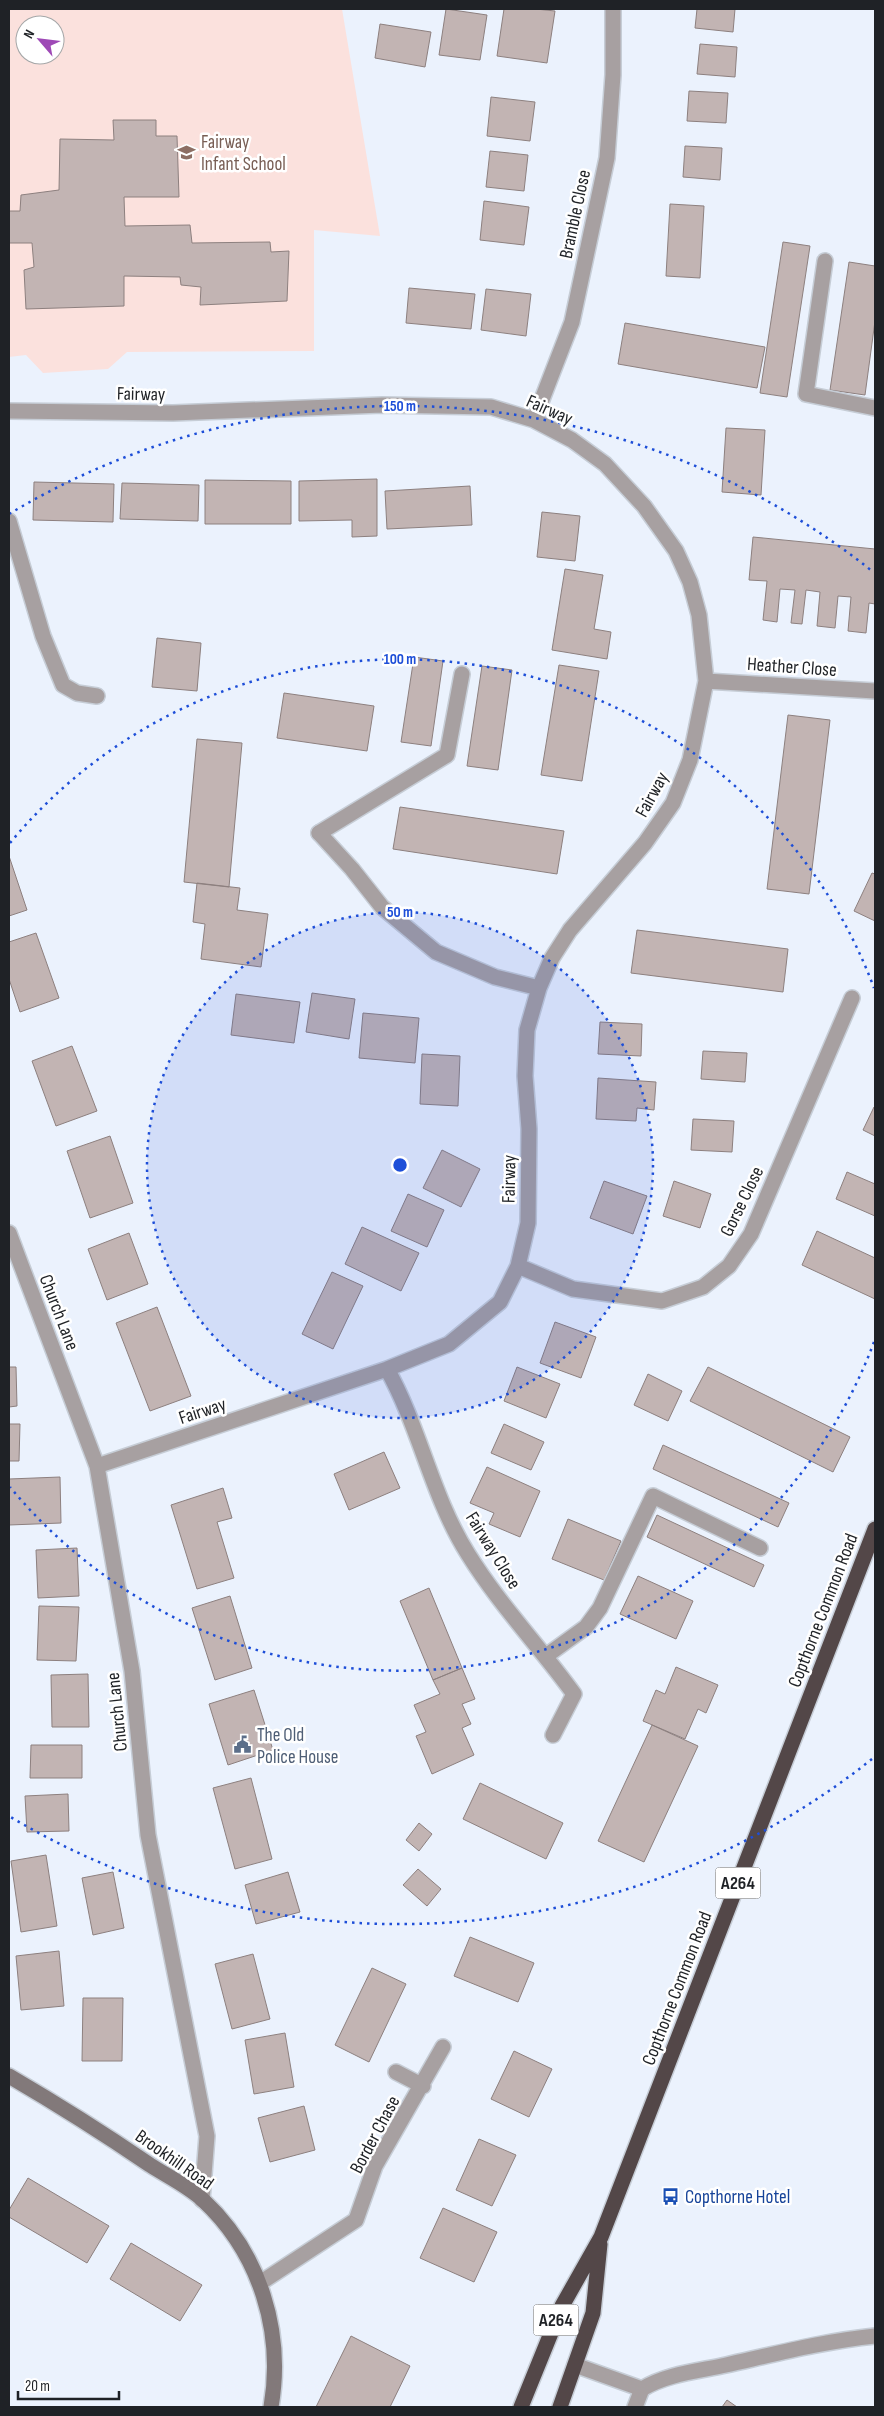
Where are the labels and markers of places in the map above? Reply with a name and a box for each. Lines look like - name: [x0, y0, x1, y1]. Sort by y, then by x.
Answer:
- place label: Fairway Infant School: [201, 131, 286, 176]
- school or university icon: Fairway Infant School: [177, 142, 197, 162]
- centre of rings: [391, 1156, 409, 1174]
- place label: The Old Police House: [257, 1724, 339, 1769]
- public building icon: The Old Police House: [233, 1735, 253, 1755]
- bus stop icon: Copthorne Hotel: [661, 2186, 681, 2206]
- place label: Copthorne Hotel: [685, 2186, 790, 2209]

